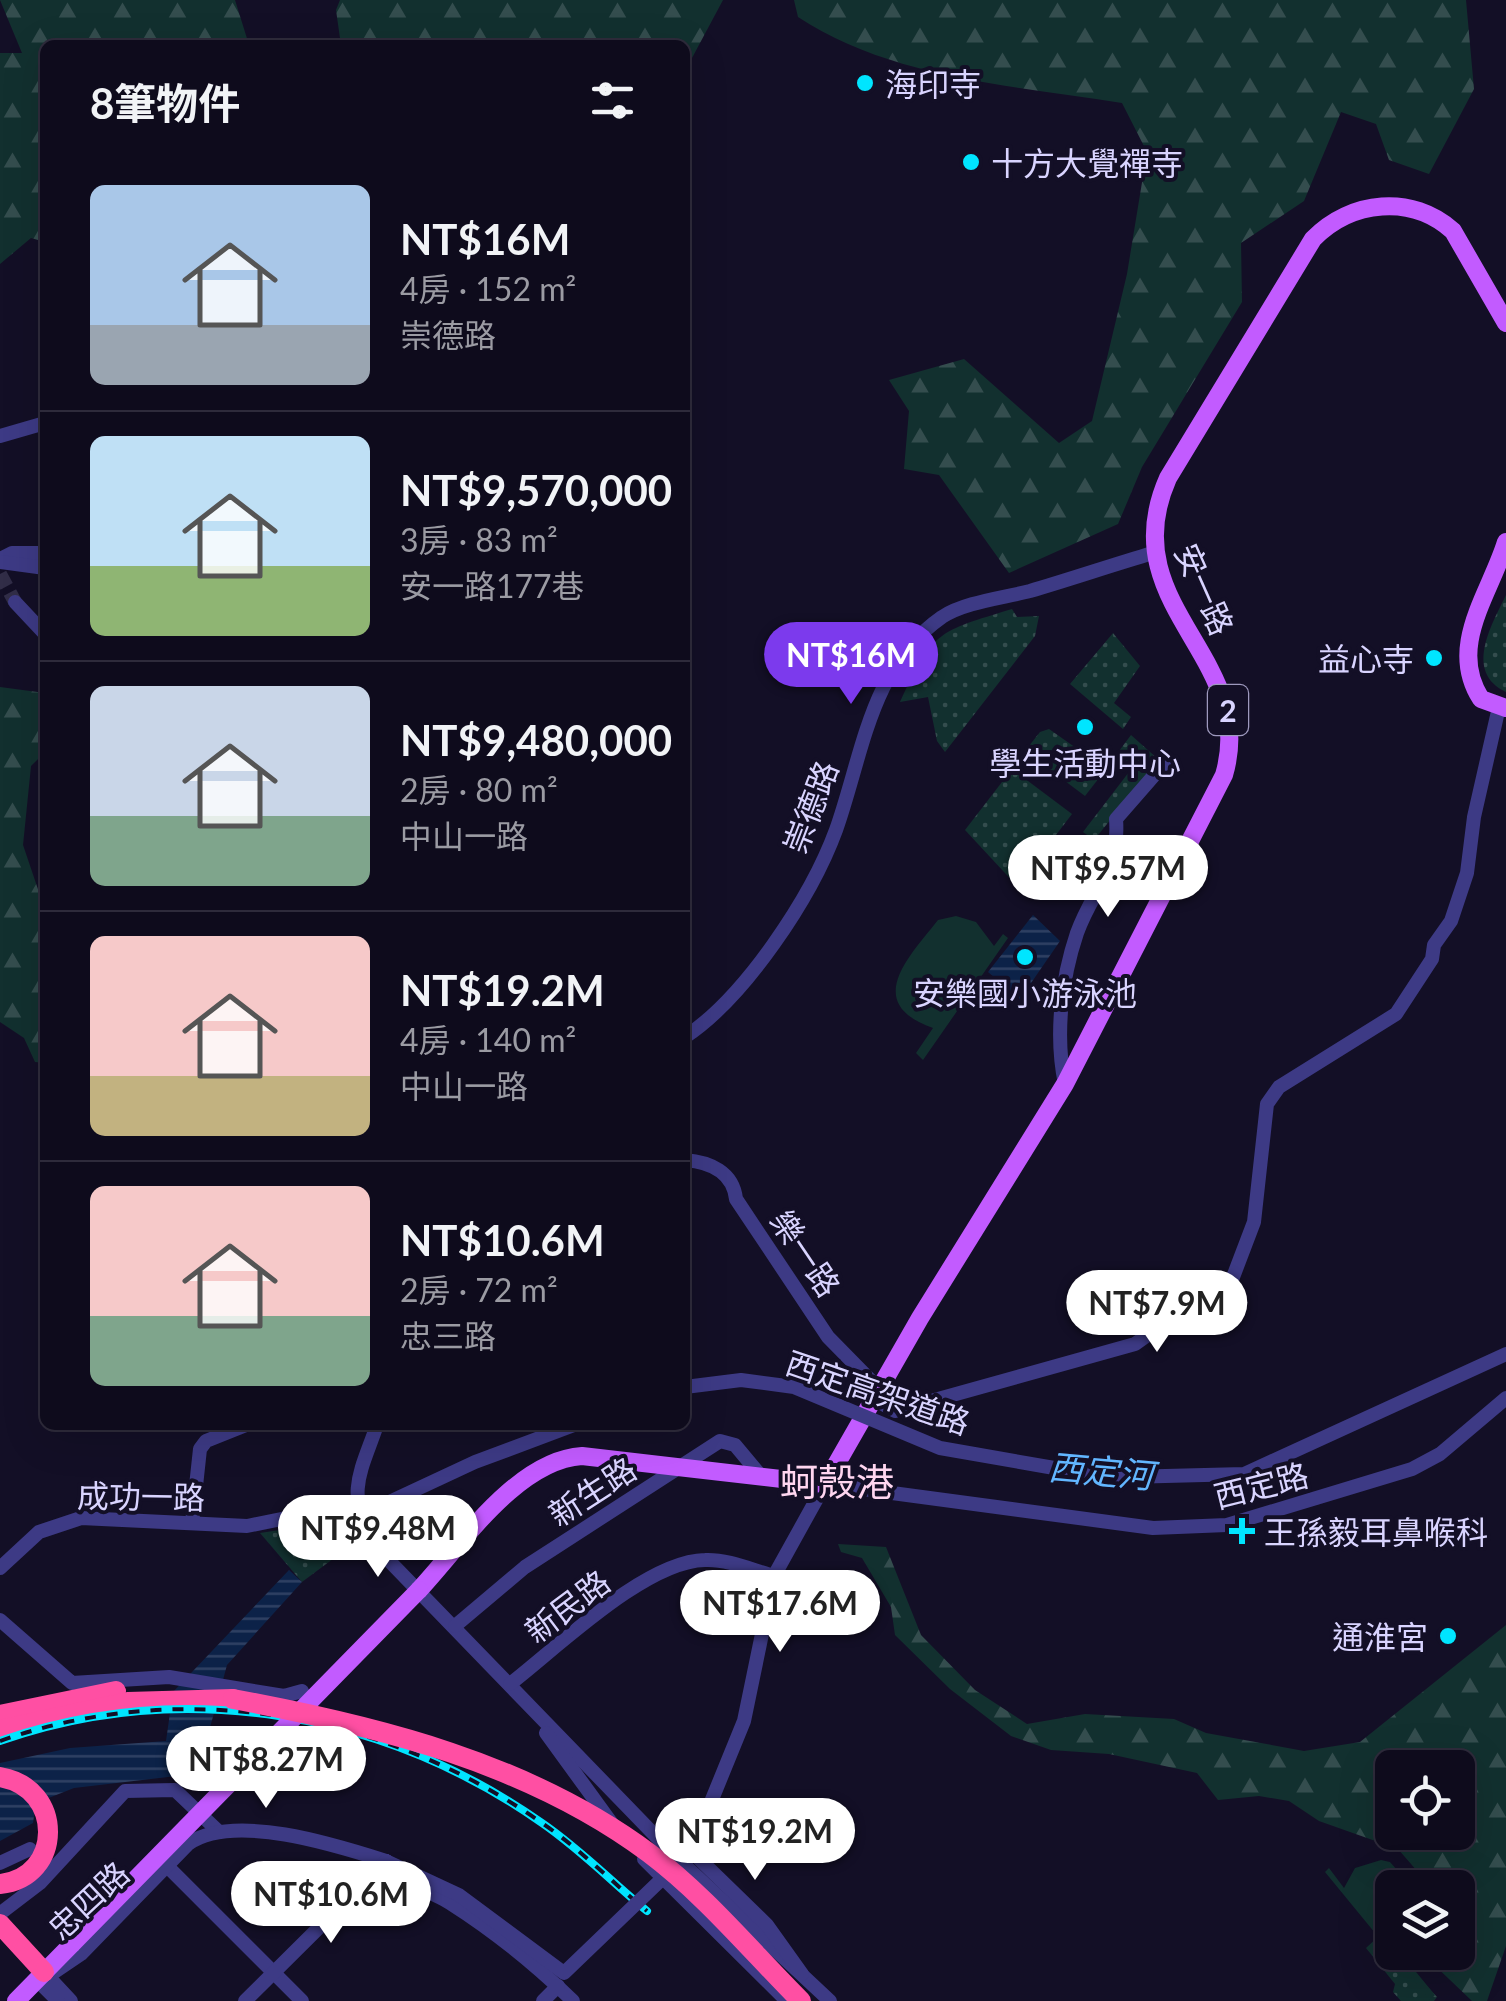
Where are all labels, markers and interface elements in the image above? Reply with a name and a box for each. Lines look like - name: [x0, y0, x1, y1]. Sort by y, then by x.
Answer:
- place label: 海印寺: [885, 64, 981, 103]
- marker: 海印寺: [854, 72, 876, 94]
- icon: filters: [585, 73, 640, 128]
- text: 8筆物件: [90, 78, 240, 128]
- place label: 十方大覺禪寺: [991, 143, 1183, 182]
- marker: 十方大覺禪寺: [960, 151, 982, 173]
- text: NT$16M: [400, 214, 570, 264]
- icon: home: [170, 225, 290, 345]
- text: 4房 · 152 m²: [400, 269, 576, 308]
- text: 崇德路: [400, 315, 496, 354]
- text: NT$9,570,000: [400, 465, 672, 515]
- icon: home: [170, 476, 290, 596]
- text: 3房 · 83 m²: [400, 520, 558, 559]
- street label: 安一路: [1168, 537, 1242, 641]
- text: 安一路177巷: [400, 566, 584, 605]
- pin: NT$16M: [770, 622, 932, 707]
- text: NT$16M: [786, 635, 916, 674]
- place label: 益心寺: [1318, 639, 1414, 678]
- marker: 益心寺: [1423, 647, 1445, 669]
- road number: 2: [1208, 685, 1248, 735]
- text: NT$9,480,000: [400, 715, 672, 765]
- marker: 學生活動中心: [1074, 716, 1096, 738]
- icon: home: [170, 726, 290, 846]
- place label: 學生活動中心: [989, 743, 1181, 782]
- street label: 崇德路: [775, 755, 845, 859]
- text: 2房 · 80 m²: [400, 770, 558, 809]
- text: 中山一路: [400, 816, 528, 855]
- pin: NT$9.57M: [1005, 835, 1211, 920]
- text: NT$9.57M: [1030, 848, 1186, 887]
- marker: 安樂國小游泳池: [1014, 946, 1036, 968]
- text: NT$19.2M: [400, 965, 605, 1015]
- place label: 安樂國小游泳池: [913, 973, 1137, 1012]
- icon: home: [170, 976, 290, 1096]
- text: 4房 · 140 m²: [400, 1020, 576, 1059]
- text: 中山一路: [400, 1066, 528, 1105]
- street label: 樂一路: [763, 1202, 849, 1304]
- text: NT$10.6M: [400, 1215, 605, 1265]
- icon: home: [170, 1226, 290, 1346]
- text: 2房 · 72 m²: [400, 1270, 558, 1309]
- pin: NT$7.9M: [1065, 1270, 1249, 1355]
- text: NT$7.9M: [1088, 1283, 1226, 1322]
- text: 忠三路: [400, 1316, 496, 1355]
- street label: 西定高架道路: [781, 1342, 975, 1442]
- water label: 西定河: [1047, 1445, 1161, 1496]
- street label: 新生路: [541, 1448, 643, 1534]
- street label: 西定路: [1210, 1454, 1312, 1516]
- district label: 蚵殼港: [780, 1458, 894, 1504]
- street label: 成功一路: [77, 1475, 205, 1517]
- pin: NT$9.48M: [275, 1495, 481, 1580]
- text: NT$9.48M: [300, 1508, 456, 1547]
- place label: 王孫毅耳鼻喉科: [1264, 1512, 1488, 1551]
- marker: 王孫毅耳鼻喉科: [1229, 1518, 1255, 1544]
- street label: 新民路: [517, 1562, 617, 1650]
- pin: NT$17.6M: [677, 1570, 883, 1655]
- text: NT$17.6M: [702, 1583, 858, 1622]
- place label: 通淮宮: [1332, 1617, 1428, 1656]
- marker: 通淮宮: [1437, 1625, 1459, 1647]
- pin: NT$8.27M: [163, 1726, 369, 1811]
- text: NT$8.27M: [188, 1739, 344, 1778]
- map controls: [1375, 1750, 1475, 1970]
- button: locate: [1375, 1750, 1475, 1850]
- pin: NT$19.2M: [652, 1798, 858, 1883]
- text: NT$19.2M: [677, 1811, 833, 1850]
- street label: 忠四路: [40, 1853, 136, 1947]
- pin: NT$10.6M: [228, 1861, 434, 1946]
- button: layers: [1375, 1870, 1475, 1970]
- text: NT$10.6M: [253, 1874, 409, 1913]

